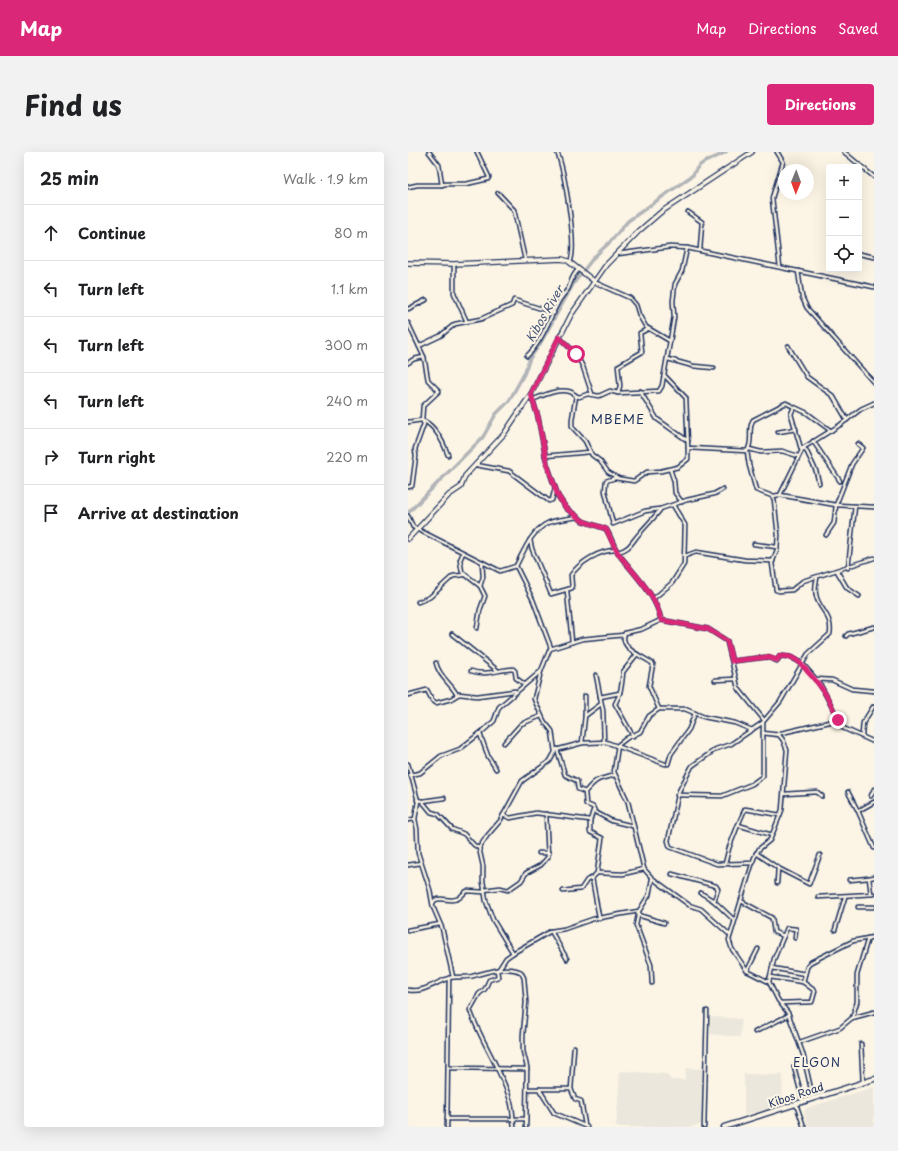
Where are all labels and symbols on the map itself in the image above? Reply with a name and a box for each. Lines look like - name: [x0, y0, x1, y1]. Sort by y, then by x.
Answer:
- north arrow: [778, 164, 814, 200]
- water label: Kibos River: [521, 281, 568, 345]
- route start: [567, 345, 585, 363]
- district label: MBEME: [591, 409, 645, 428]
- route end: [829, 711, 847, 729]
- district label: ELGON: [793, 1053, 841, 1071]
- street label: Kibos Road: [766, 1078, 826, 1111]

